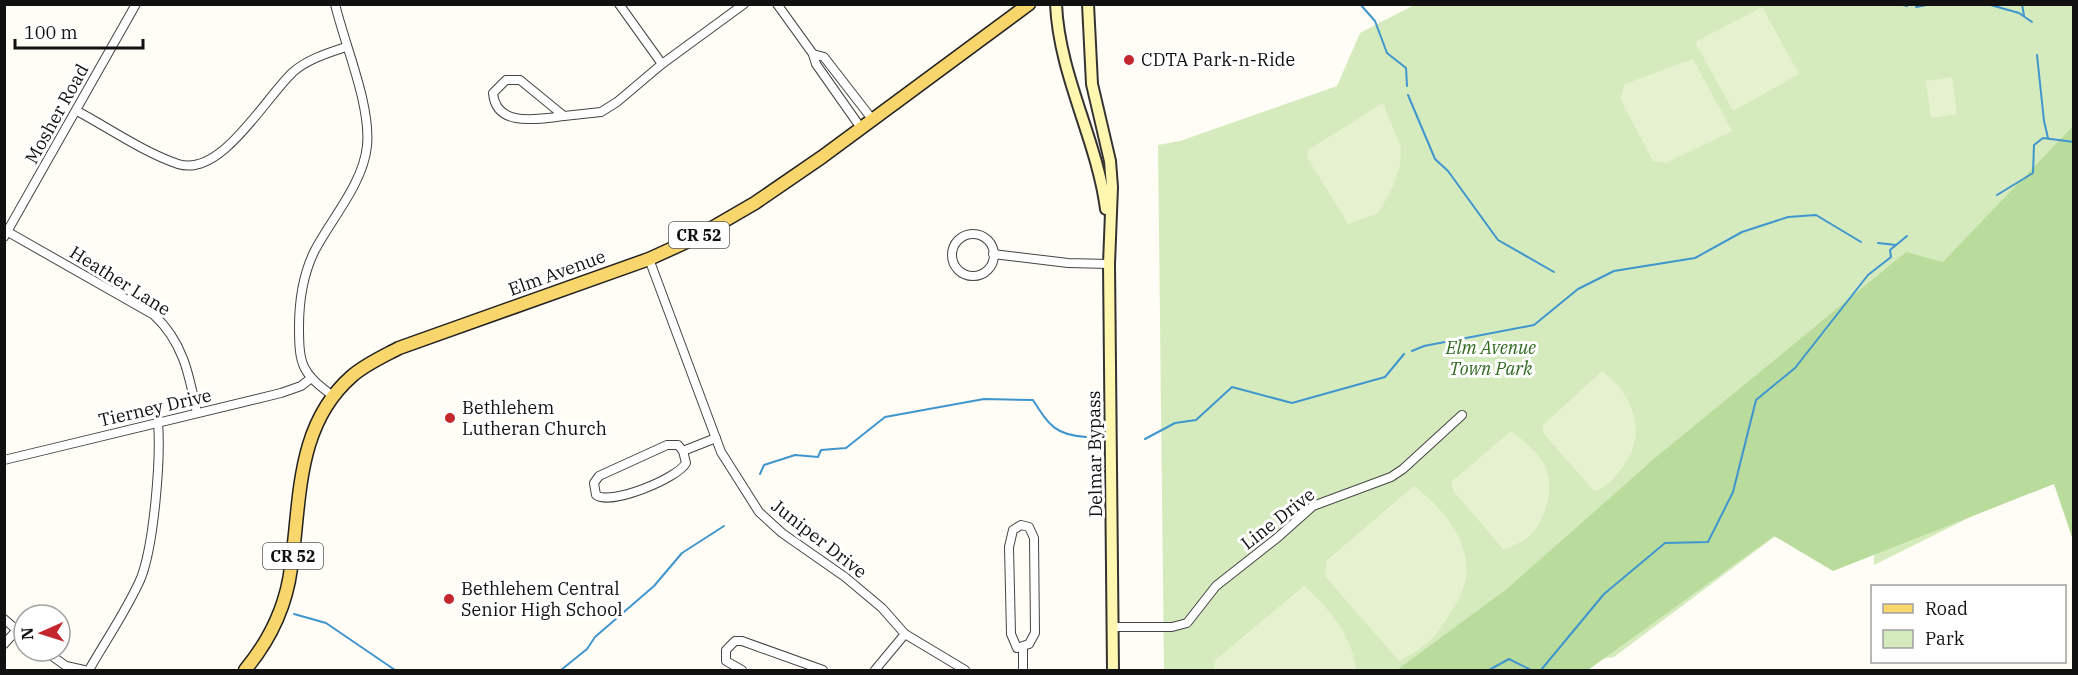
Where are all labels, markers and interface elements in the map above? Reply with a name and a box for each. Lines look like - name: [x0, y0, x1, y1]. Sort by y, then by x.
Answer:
- scale bar: [15, 12, 142, 50]
- text: 100 m: [24, 21, 78, 44]
- place label: CDTA Park-n-Ride: [1141, 48, 1295, 71]
- marker: CDTA Park-n-Ride: [1122, 53, 1136, 67]
- street label: Mosher Road: [20, 60, 93, 168]
- road number: CR 52: [669, 222, 729, 248]
- street label: Heather Lane: [66, 240, 175, 321]
- street label: Elm Avenue: [505, 244, 608, 301]
- park label: Elm Avenue Town Park: [1445, 336, 1536, 380]
- street label: Tierney Drive: [96, 383, 214, 432]
- street label: Delmar Bypass: [1082, 390, 1107, 518]
- place label: Bethlehem Lutheran Church: [462, 396, 607, 440]
- marker: Bethlehem Lutheran Church: [443, 411, 457, 425]
- street label: Line Drive: [1236, 483, 1319, 554]
- street label: Juniper Drive: [767, 494, 872, 583]
- road number: CR 52: [263, 543, 323, 569]
- place label: Bethlehem Central Senior High School: [461, 577, 623, 621]
- legend: [1871, 585, 2066, 663]
- marker: Bethlehem Central Senior High School: [442, 592, 456, 606]
- text: Road: [1925, 597, 1968, 620]
- north arrow: [12, 603, 72, 663]
- text: N: [17, 627, 37, 641]
- text: Park: [1925, 627, 1965, 650]

